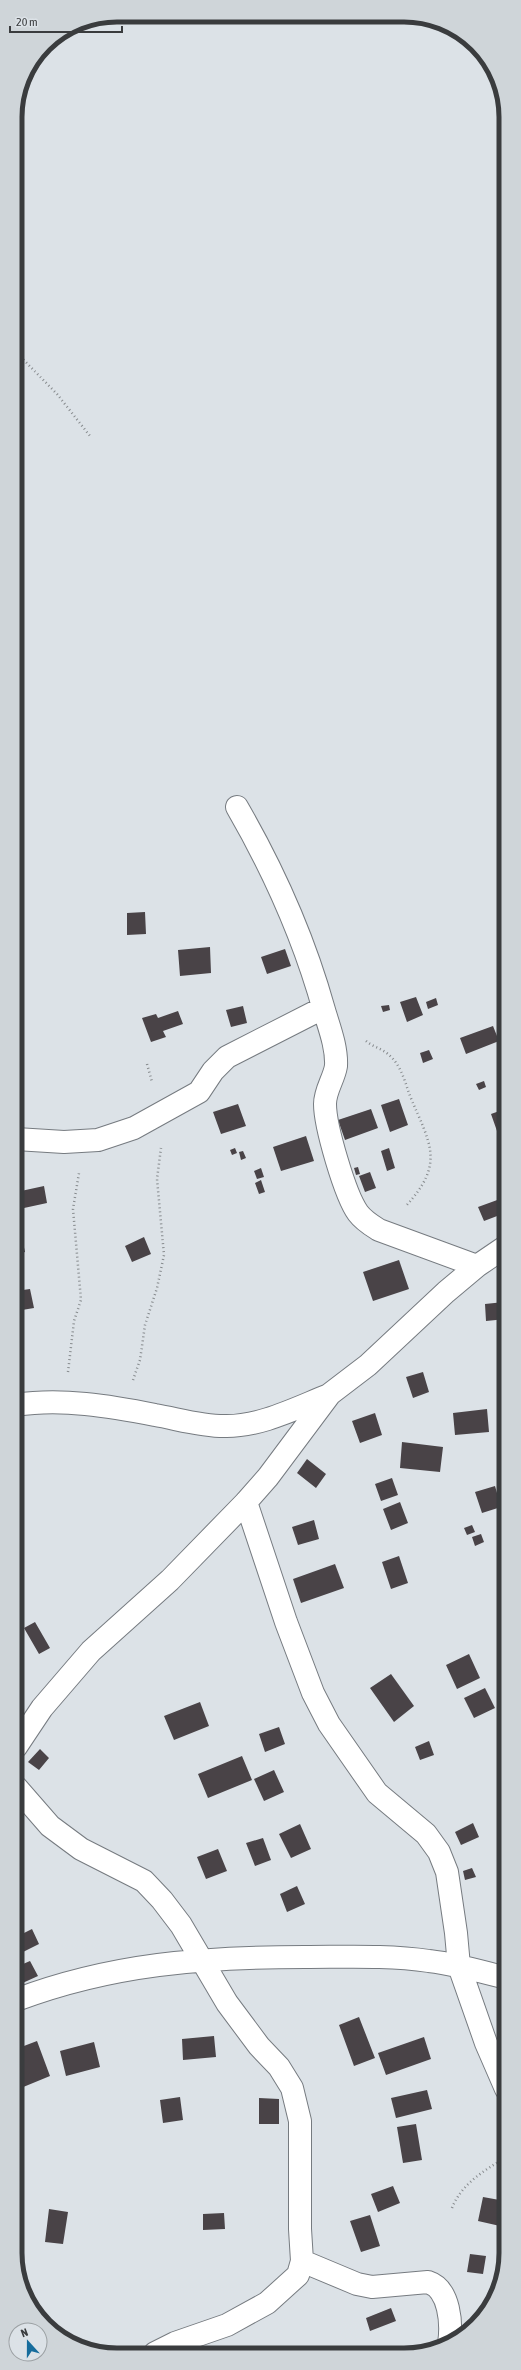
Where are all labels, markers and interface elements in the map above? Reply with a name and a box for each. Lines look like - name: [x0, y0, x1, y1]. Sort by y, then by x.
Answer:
- scale bar: [10, 8, 122, 34]
- text: 20 m: [16, 15, 38, 29]
- north arrow: [8, 2322, 48, 2362]
- text: N: [19, 2326, 30, 2339]

